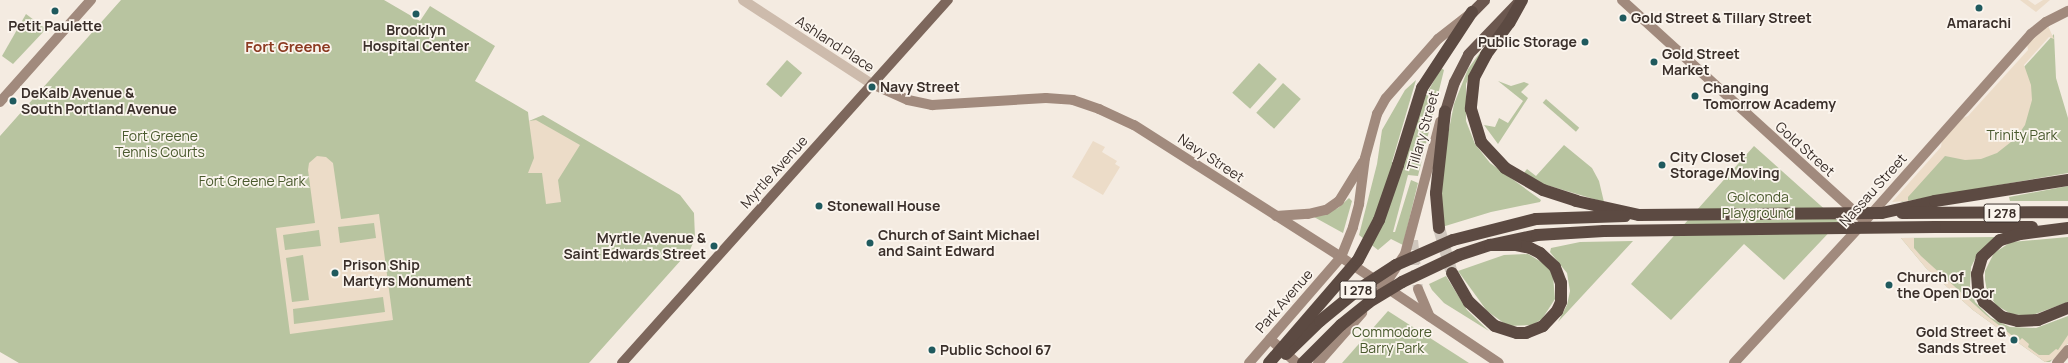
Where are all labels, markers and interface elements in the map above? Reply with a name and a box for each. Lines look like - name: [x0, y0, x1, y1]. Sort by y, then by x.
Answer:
- marker: Amarachi: [1974, 3, 1984, 13]
- marker: Petit Paulette: [50, 6, 60, 16]
- marker: Brooklyn Hospital Center: [410, 8, 422, 20]
- place label: Gold Street & Tillary Street: [1631, 10, 1812, 26]
- street label: Ashland Place: [793, 12, 877, 76]
- marker: Gold Street & Tillary Street: [1618, 13, 1628, 23]
- place label: Amarachi: [1947, 15, 2011, 31]
- place label: Petit Paulette: [8, 18, 102, 34]
- place label: Brooklyn Hospital Center: [363, 22, 469, 54]
- place label: Public Storage: [1478, 34, 1577, 50]
- marker: Public Storage: [1580, 37, 1590, 47]
- district label: Fort Greene: [245, 38, 331, 56]
- place label: Gold Street Market: [1662, 46, 1740, 78]
- marker: Gold Street Market: [1649, 57, 1659, 67]
- place label: Navy Street: [880, 79, 960, 95]
- place label: Changing Tomorrow Academy: [1703, 80, 1836, 112]
- marker: Navy Street: [867, 82, 877, 92]
- place label: DeKalb Avenue & South Portland Avenue: [21, 85, 177, 118]
- street label: Tillary Street: [1404, 89, 1442, 173]
- marker: Changing Tomorrow Academy: [1690, 91, 1700, 101]
- marker: DeKalb Avenue & South Portland Avenue: [8, 96, 18, 106]
- street label: Gold Street: [1772, 118, 1838, 180]
- park label: Trinity Park: [1986, 127, 2058, 143]
- park label: Fort Greene Tennis Courts: [115, 128, 205, 160]
- street label: Navy Street: [1175, 130, 1247, 186]
- street label: Myrtle Avenue: [737, 132, 811, 212]
- place label: City Closet Storage/Moving: [1670, 149, 1780, 182]
- street label: Nassau Street: [1836, 150, 1910, 230]
- marker: City Closet Storage/Moving: [1657, 160, 1667, 170]
- park label: Fort Greene Park: [199, 173, 305, 189]
- park label: Golconda Playground: [1722, 189, 1794, 222]
- place label: Stonewall House: [827, 198, 940, 214]
- marker: Stonewall House: [814, 201, 824, 211]
- road number: I 278: [1983, 202, 2021, 224]
- place label: Church of Saint Michael and Saint Edward: [878, 227, 1040, 260]
- place label: Myrtle Avenue & Saint Edwards Street: [563, 230, 706, 262]
- marker: Church of Saint Michael and Saint Edward: [865, 238, 875, 248]
- marker: Myrtle Avenue & Saint Edwards Street: [709, 241, 719, 251]
- place label: Prison Ship Martyrs Monument: [343, 257, 472, 290]
- street label: Park Avenue: [1252, 266, 1316, 336]
- marker: Prison Ship Martyrs Monument: [330, 268, 340, 278]
- place label: Church of the Open Door: [1897, 269, 1995, 302]
- road number: I 278: [1339, 279, 1377, 301]
- marker: Church of the Open Door: [1884, 280, 1894, 290]
- park label: Commodore Barry Park: [1352, 324, 1432, 356]
- place label: Gold Street & Sands Street: [1916, 324, 2006, 356]
- marker: Gold Street & Sands Street: [2009, 335, 2019, 345]
- place label: Public School 67: [940, 342, 1051, 358]
- marker: Public School 67: [927, 345, 937, 355]

